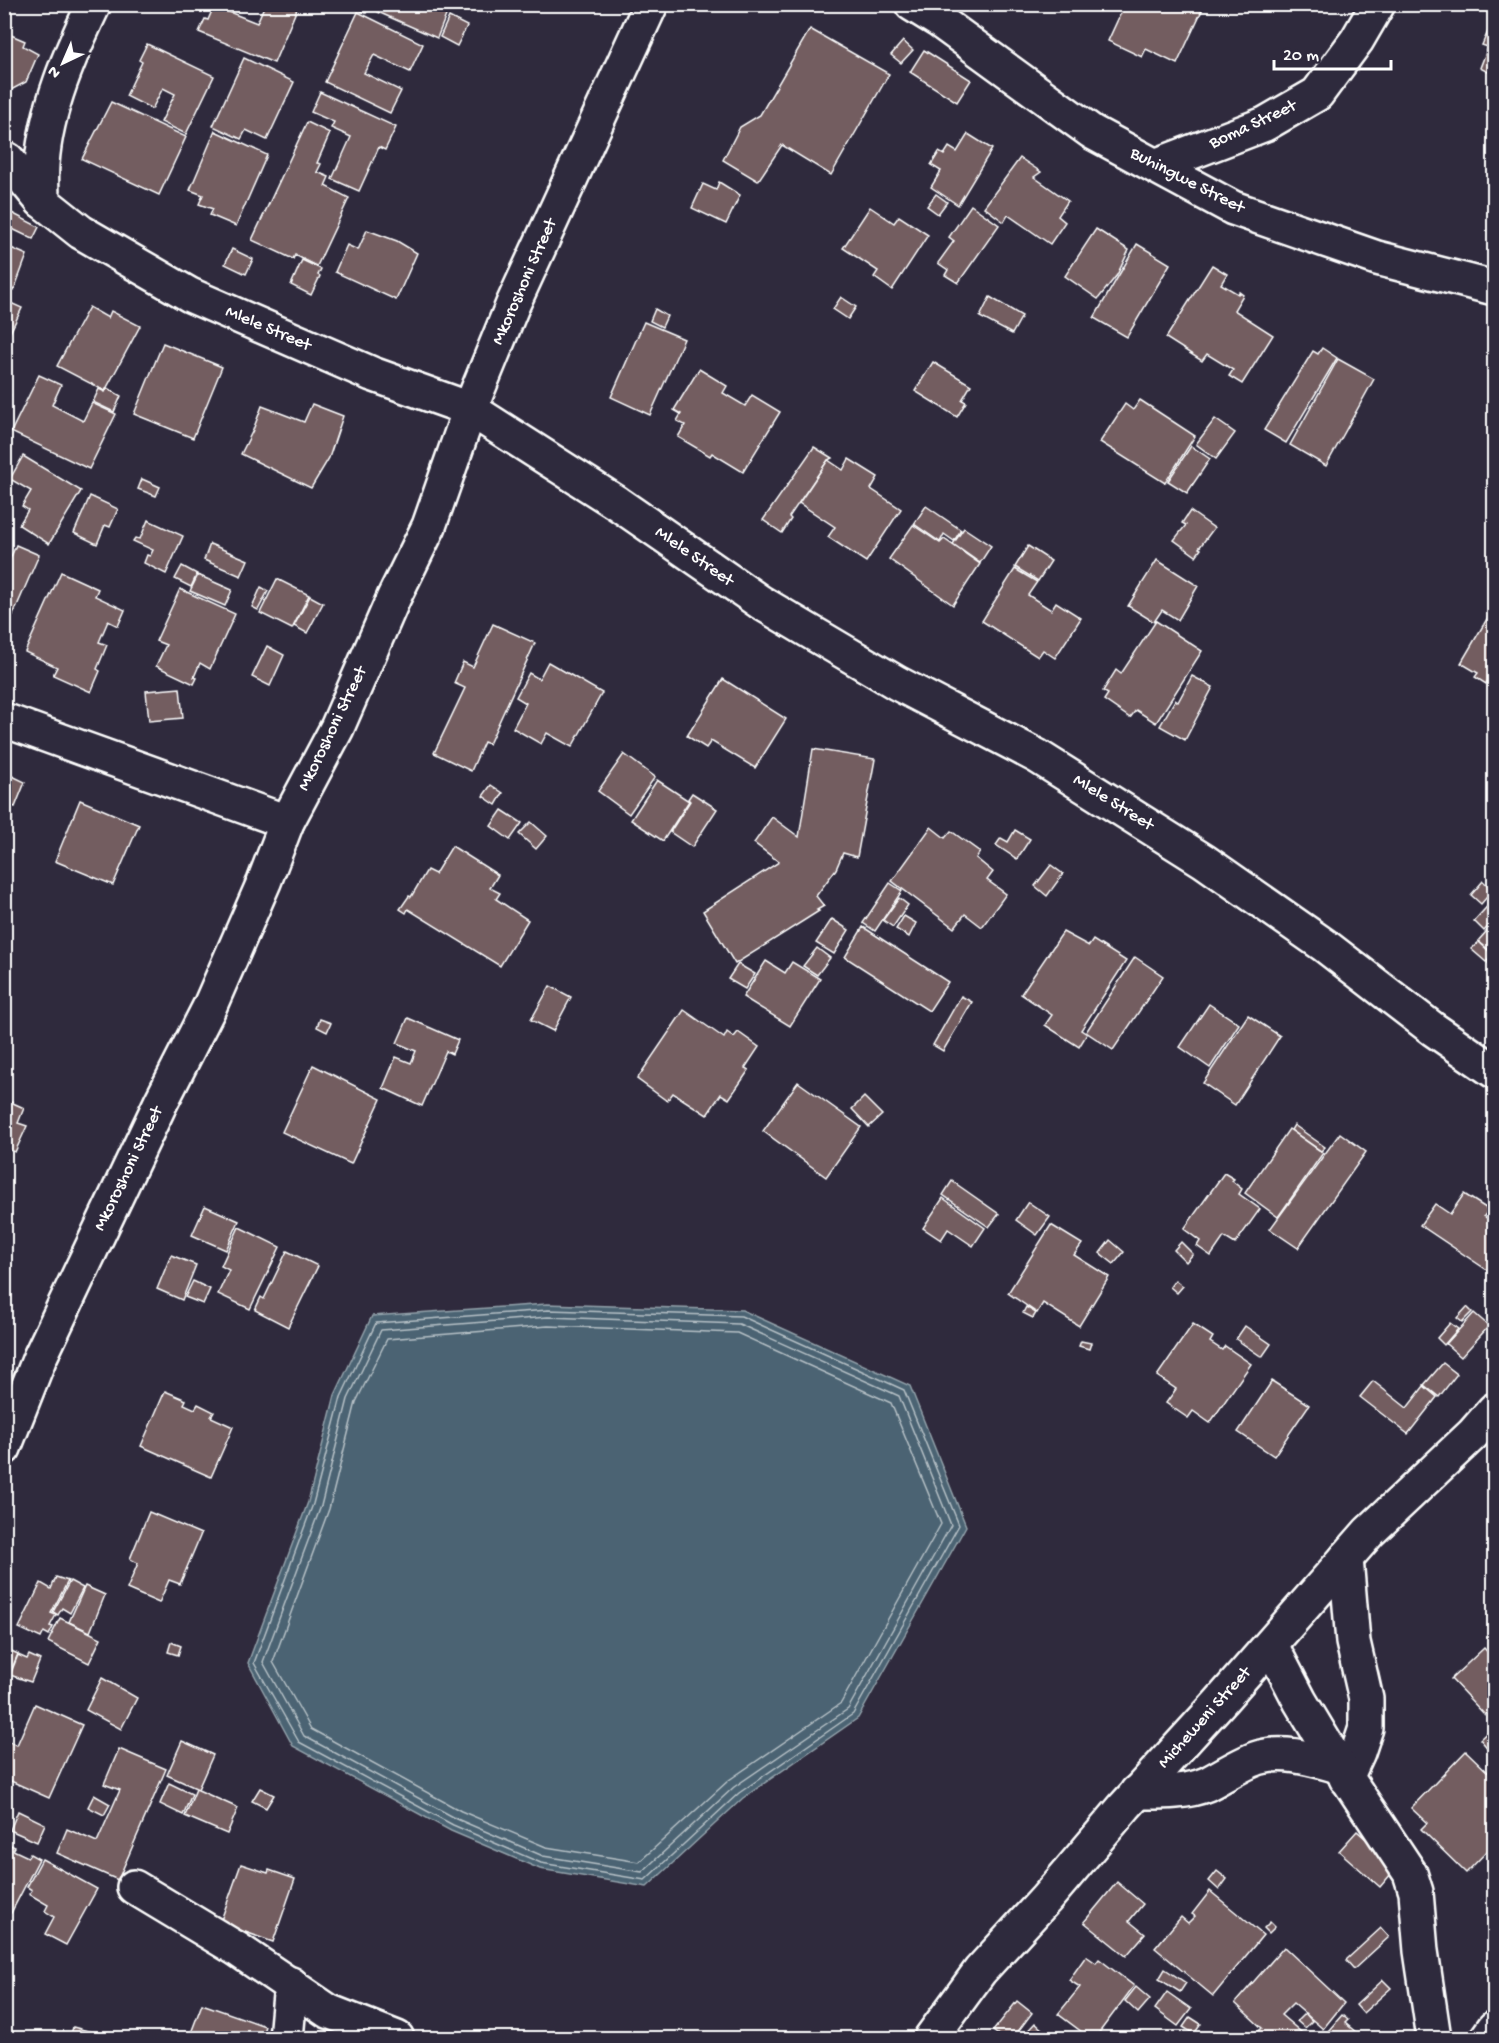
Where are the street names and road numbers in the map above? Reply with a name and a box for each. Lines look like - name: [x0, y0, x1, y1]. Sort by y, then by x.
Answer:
- street label: Boma Street: [1205, 95, 1301, 155]
- street label: Buhingwe Street: [1125, 143, 1249, 220]
- street label: Mkoroshoni Street: [488, 214, 563, 348]
- street label: Mlele Street: [222, 302, 316, 357]
- street label: Mlele Street: [651, 522, 739, 593]
- street label: Mkoroshoni Street: [294, 662, 373, 795]
- street label: Mlele Street: [1069, 770, 1159, 837]
- street label: Mkoroshoni Street: [90, 1102, 169, 1235]
- street label: Micheweni Street: [1154, 1662, 1257, 1773]

